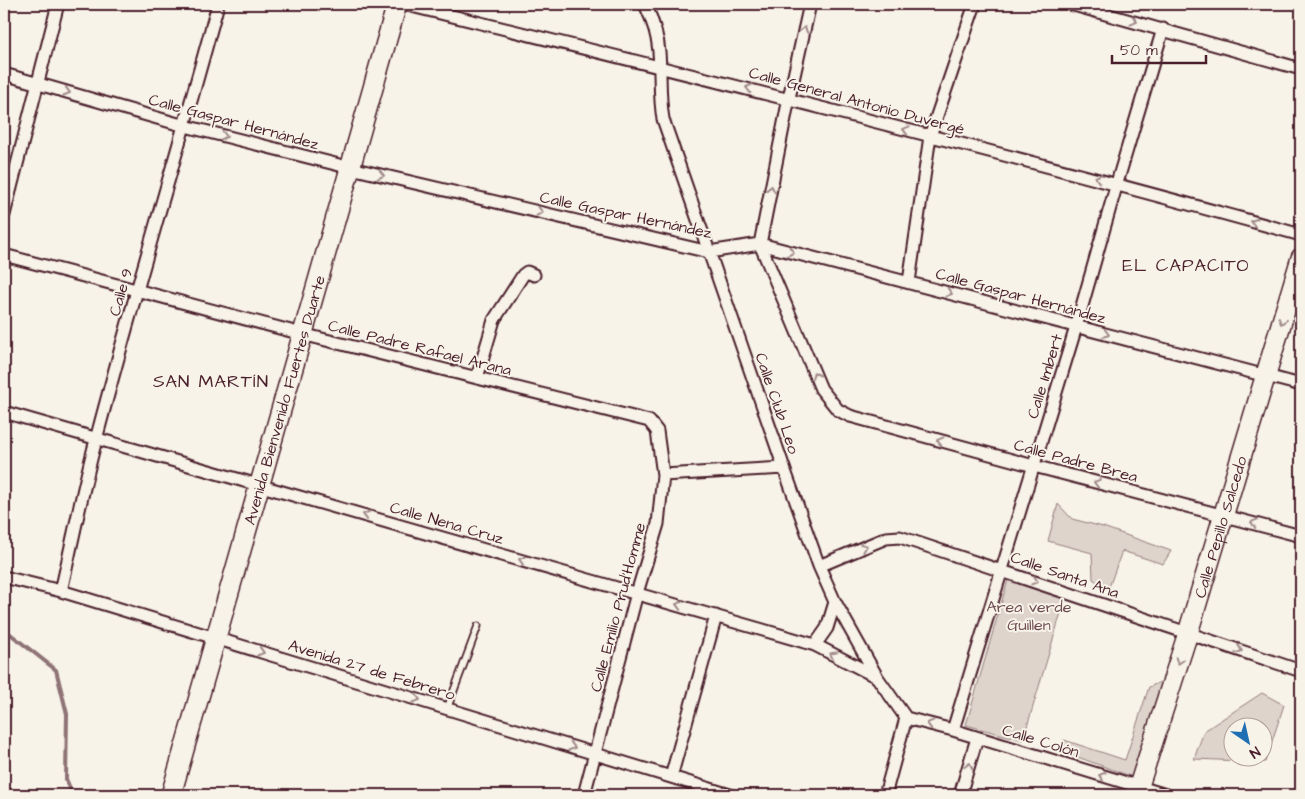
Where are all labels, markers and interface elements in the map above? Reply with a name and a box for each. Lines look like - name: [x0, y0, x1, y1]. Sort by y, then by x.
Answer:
- one-way arrow: [1130, 16, 1138, 26]
- one-way arrow: [798, 26, 809, 35]
- scale bar: [1112, 32, 1206, 64]
- text: 50 m: [1120, 40, 1158, 61]
- street label: Calle General Antonio Duvergé: [746, 62, 967, 141]
- one-way arrow: [745, 83, 754, 94]
- one-way arrow: [63, 86, 72, 97]
- street label: Calle Gaspar Hernández: [146, 89, 321, 155]
- one-way arrow: [903, 125, 911, 135]
- one-way arrow: [219, 130, 228, 141]
- one-way arrow: [377, 169, 386, 180]
- one-way arrow: [1094, 174, 1102, 184]
- one-way arrow: [765, 185, 776, 194]
- street label: Calle Gaspar Hernández: [538, 186, 714, 244]
- one-way arrow: [535, 206, 544, 217]
- one-way arrow: [1251, 217, 1259, 227]
- one-way arrow: [787, 246, 796, 257]
- district label: EL CAPACITO: [1122, 253, 1250, 278]
- street label: Calle Gaspar Hernández: [933, 263, 1108, 329]
- street label: Calle 9: [104, 266, 138, 319]
- street label: Avenida Bienvenido Fuertes Duarte: [239, 272, 331, 527]
- one-way arrow: [944, 287, 952, 297]
- street label: Calle Padre Rafael Arana: [326, 315, 514, 381]
- one-way arrow: [1278, 317, 1288, 325]
- one-way arrow: [1101, 328, 1110, 339]
- street label: Calle Imbert: [1022, 331, 1068, 421]
- street label: Calle Club Leo: [749, 350, 805, 457]
- district label: SAN MARTÍN: [153, 369, 269, 394]
- one-way arrow: [810, 371, 821, 380]
- street label: Calle Padre Brea: [1012, 434, 1140, 488]
- one-way arrow: [936, 436, 944, 446]
- street label: Calle Pepillo Salcedo: [1189, 454, 1253, 601]
- one-way arrow: [1093, 478, 1101, 488]
- street label: Calle Nena Cruz: [387, 496, 506, 550]
- one-way arrow: [363, 511, 371, 521]
- one-way arrow: [1251, 519, 1259, 529]
- street label: Calle Emilio Prud'Homme: [585, 520, 651, 694]
- one-way arrow: [859, 543, 868, 553]
- street label: Calle Santa Ana: [1007, 546, 1122, 604]
- one-way arrow: [519, 556, 527, 566]
- one-way arrow: [1030, 575, 1039, 585]
- park label: Area verde Guillen: [987, 596, 1072, 636]
- one-way arrow: [675, 601, 683, 611]
- street label: Avenida 27 de Febrero: [286, 634, 458, 706]
- one-way arrow: [1234, 644, 1242, 654]
- one-way arrow: [257, 647, 265, 657]
- one-way arrow: [829, 651, 838, 661]
- one-way arrow: [1174, 656, 1184, 665]
- one-way arrow: [412, 694, 421, 704]
- north arrow: [1222, 716, 1272, 766]
- one-way arrow: [925, 719, 934, 730]
- street label: Calle Colón: [1000, 719, 1082, 763]
- one-way arrow: [568, 741, 576, 751]
- text: N: [1245, 741, 1264, 763]
- one-way arrow: [963, 763, 973, 771]
- one-way arrow: [1099, 771, 1107, 781]

